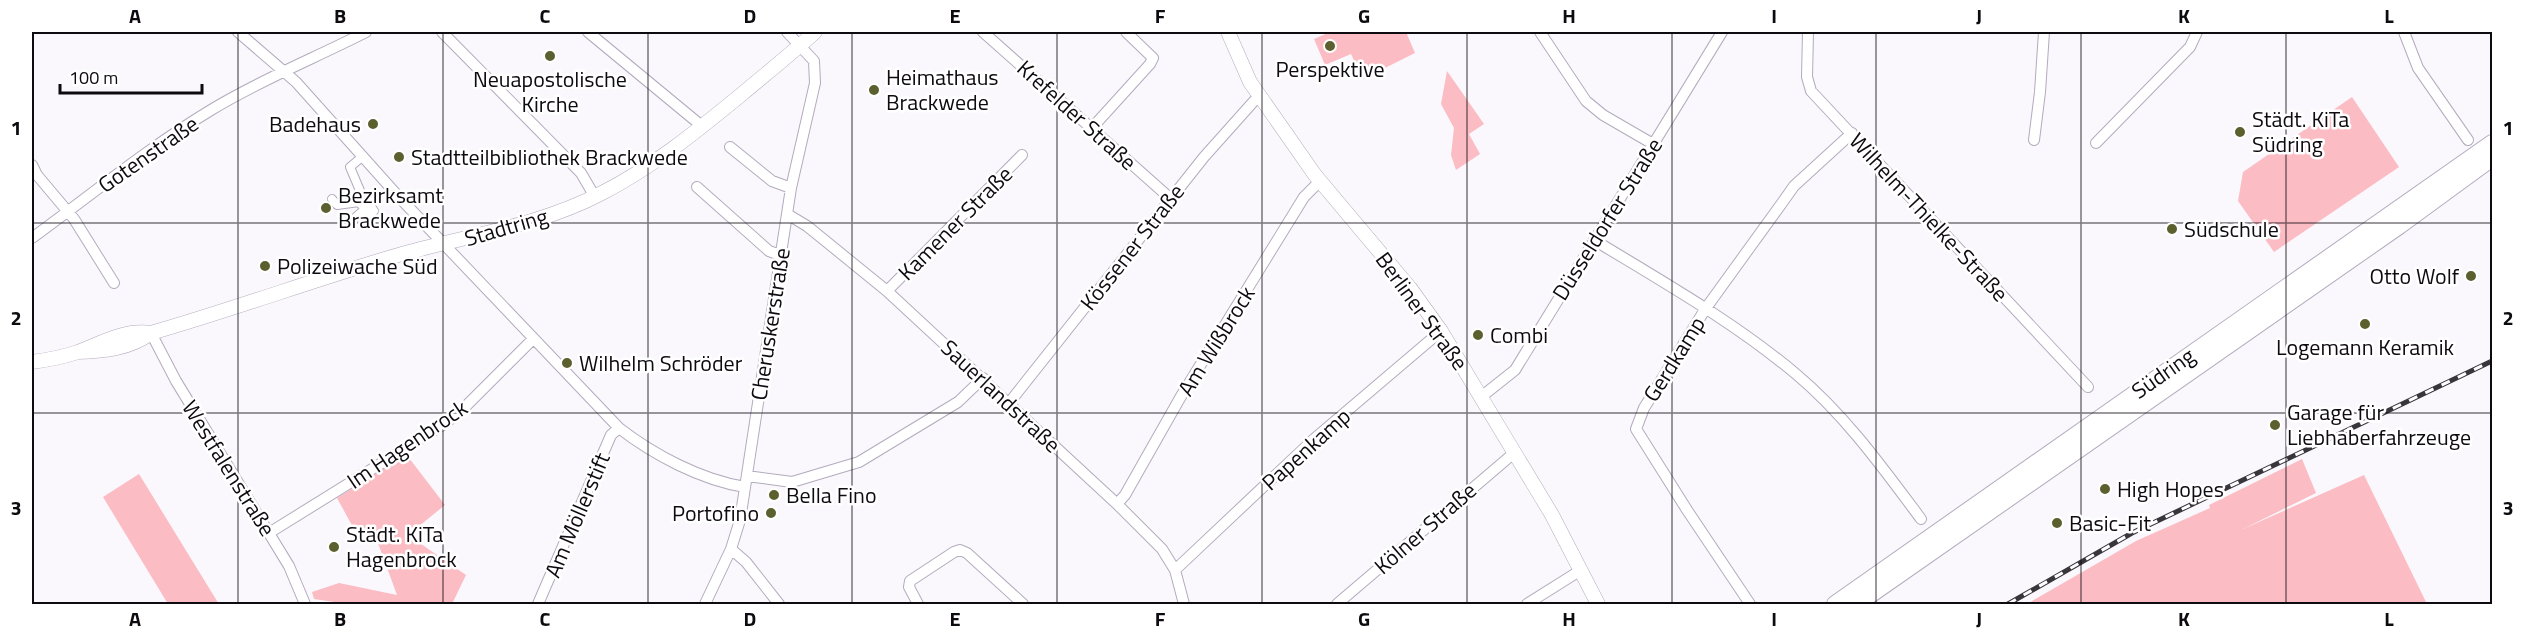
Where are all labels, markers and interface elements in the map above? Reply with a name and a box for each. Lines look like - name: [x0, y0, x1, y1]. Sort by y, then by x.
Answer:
- text: A: [129, 0, 141, 31]
- text: B: [334, 0, 346, 31]
- text: C: [540, 0, 551, 31]
- text: D: [744, 0, 756, 31]
- text: E: [949, 0, 961, 31]
- text: F: [1155, 0, 1166, 31]
- text: G: [1358, 0, 1370, 31]
- text: H: [1562, 0, 1576, 31]
- text: I: [1771, 0, 1777, 31]
- text: J: [1976, 0, 1982, 31]
- text: K: [2178, 0, 2190, 31]
- text: L: [2384, 0, 2394, 31]
- marker: Perspektive: [1323, 39, 1337, 53]
- marker: Neuapostolische Kirche: [543, 49, 557, 63]
- street label: Krefelder Straße: [1009, 52, 1145, 178]
- place label: Perspektive: [1275, 52, 1385, 86]
- scale bar: [60, 57, 202, 95]
- place label: Heimathaus Brackwede: [886, 60, 999, 119]
- place label: Neuapostolische Kirche: [473, 62, 627, 121]
- text: 100 m: [69, 64, 118, 91]
- marker: Heimathaus Brackwede: [867, 83, 881, 97]
- place label: Städt. KiTa Südring: [2252, 102, 2349, 161]
- street label: Gotenstraße: [91, 107, 205, 201]
- place label: Badehaus: [269, 107, 361, 141]
- text: 1: [10, 112, 22, 143]
- text: 1: [2502, 112, 2514, 143]
- marker: Badehaus: [366, 117, 380, 131]
- street label: Wilhelm-Thielke-Straße: [1841, 125, 2017, 309]
- marker: Städt. KiTa Südring: [2233, 125, 2247, 139]
- street label: Düsseldorfer Straße: [1543, 131, 1671, 307]
- place label: Stadtteilbibliothek Brackwede: [411, 140, 688, 174]
- marker: Stadtteilbibliothek Brackwede: [392, 150, 406, 164]
- street label: Kamener Straße: [890, 158, 1020, 288]
- street label: Kössener Straße: [1072, 176, 1192, 318]
- place label: Bezirksamt Brackwede: [338, 178, 443, 237]
- street label: Stadtring: [460, 199, 552, 255]
- marker: Bezirksamt Brackwede: [319, 201, 333, 215]
- place label: Südschule: [2184, 212, 2279, 246]
- marker: Südschule: [2165, 222, 2179, 236]
- street label: Cheruskerstraße: [741, 245, 799, 403]
- street label: Berliner Straße: [1367, 245, 1477, 377]
- place label: Polizeiwache Süd: [277, 249, 438, 283]
- marker: Polizeiwache Süd: [258, 259, 272, 273]
- place label: Otto Wolf: [2370, 259, 2460, 293]
- marker: Otto Wolf: [2464, 269, 2478, 283]
- street label: Am Wißbrock: [1169, 279, 1264, 403]
- text: 2: [10, 302, 22, 333]
- text: 2: [2502, 302, 2514, 333]
- street label: Gerdkamp: [1634, 310, 1714, 408]
- marker: Logemann Keramik: [2358, 317, 2372, 331]
- place label: Combi: [1490, 318, 1548, 352]
- marker: Combi: [1471, 328, 1485, 342]
- place label: Logemann Keramik: [2276, 330, 2454, 364]
- street label: Sauerlandstraße: [933, 331, 1069, 461]
- street label: Südring: [2124, 339, 2202, 407]
- place label: Wilhelm Schröder: [579, 346, 743, 380]
- marker: Wilhelm Schröder: [560, 356, 574, 370]
- street label: Im Hagenbrock: [340, 391, 475, 497]
- street label: Westfalenstraße: [174, 393, 284, 543]
- place label: Garage für Liebhaberfahrzeuge: [2287, 395, 2471, 454]
- street label: Papenkamp: [1254, 400, 1358, 498]
- marker: Garage für Liebhaberfahrzeuge: [2268, 418, 2282, 432]
- street label: Am Möllerstift: [535, 447, 619, 583]
- place label: High Hopes: [2117, 472, 2224, 506]
- street label: Kölner Straße: [1366, 474, 1484, 582]
- place label: Bella Fino: [786, 478, 877, 512]
- marker: High Hopes: [2098, 482, 2112, 496]
- marker: Bella Fino: [767, 488, 781, 502]
- text: 3: [10, 492, 22, 523]
- text: 3: [2502, 492, 2514, 523]
- place label: Portofino: [672, 496, 759, 530]
- marker: Portofino: [764, 506, 778, 520]
- place label: Basic-Fit: [2069, 506, 2151, 540]
- marker: Basic-Fit: [2050, 516, 2064, 530]
- place label: Städt. KiTa Hagenbrock: [346, 517, 457, 576]
- marker: Städt. KiTa Hagenbrock: [327, 540, 341, 554]
- text: A: [129, 603, 141, 634]
- text: B: [334, 603, 346, 634]
- text: C: [540, 603, 551, 634]
- text: D: [744, 603, 756, 634]
- text: E: [949, 603, 961, 634]
- text: F: [1155, 603, 1166, 634]
- text: G: [1358, 603, 1370, 634]
- text: H: [1562, 603, 1576, 634]
- text: I: [1771, 603, 1777, 634]
- text: J: [1976, 603, 1982, 634]
- text: K: [2178, 603, 2190, 634]
- text: L: [2384, 603, 2394, 634]

